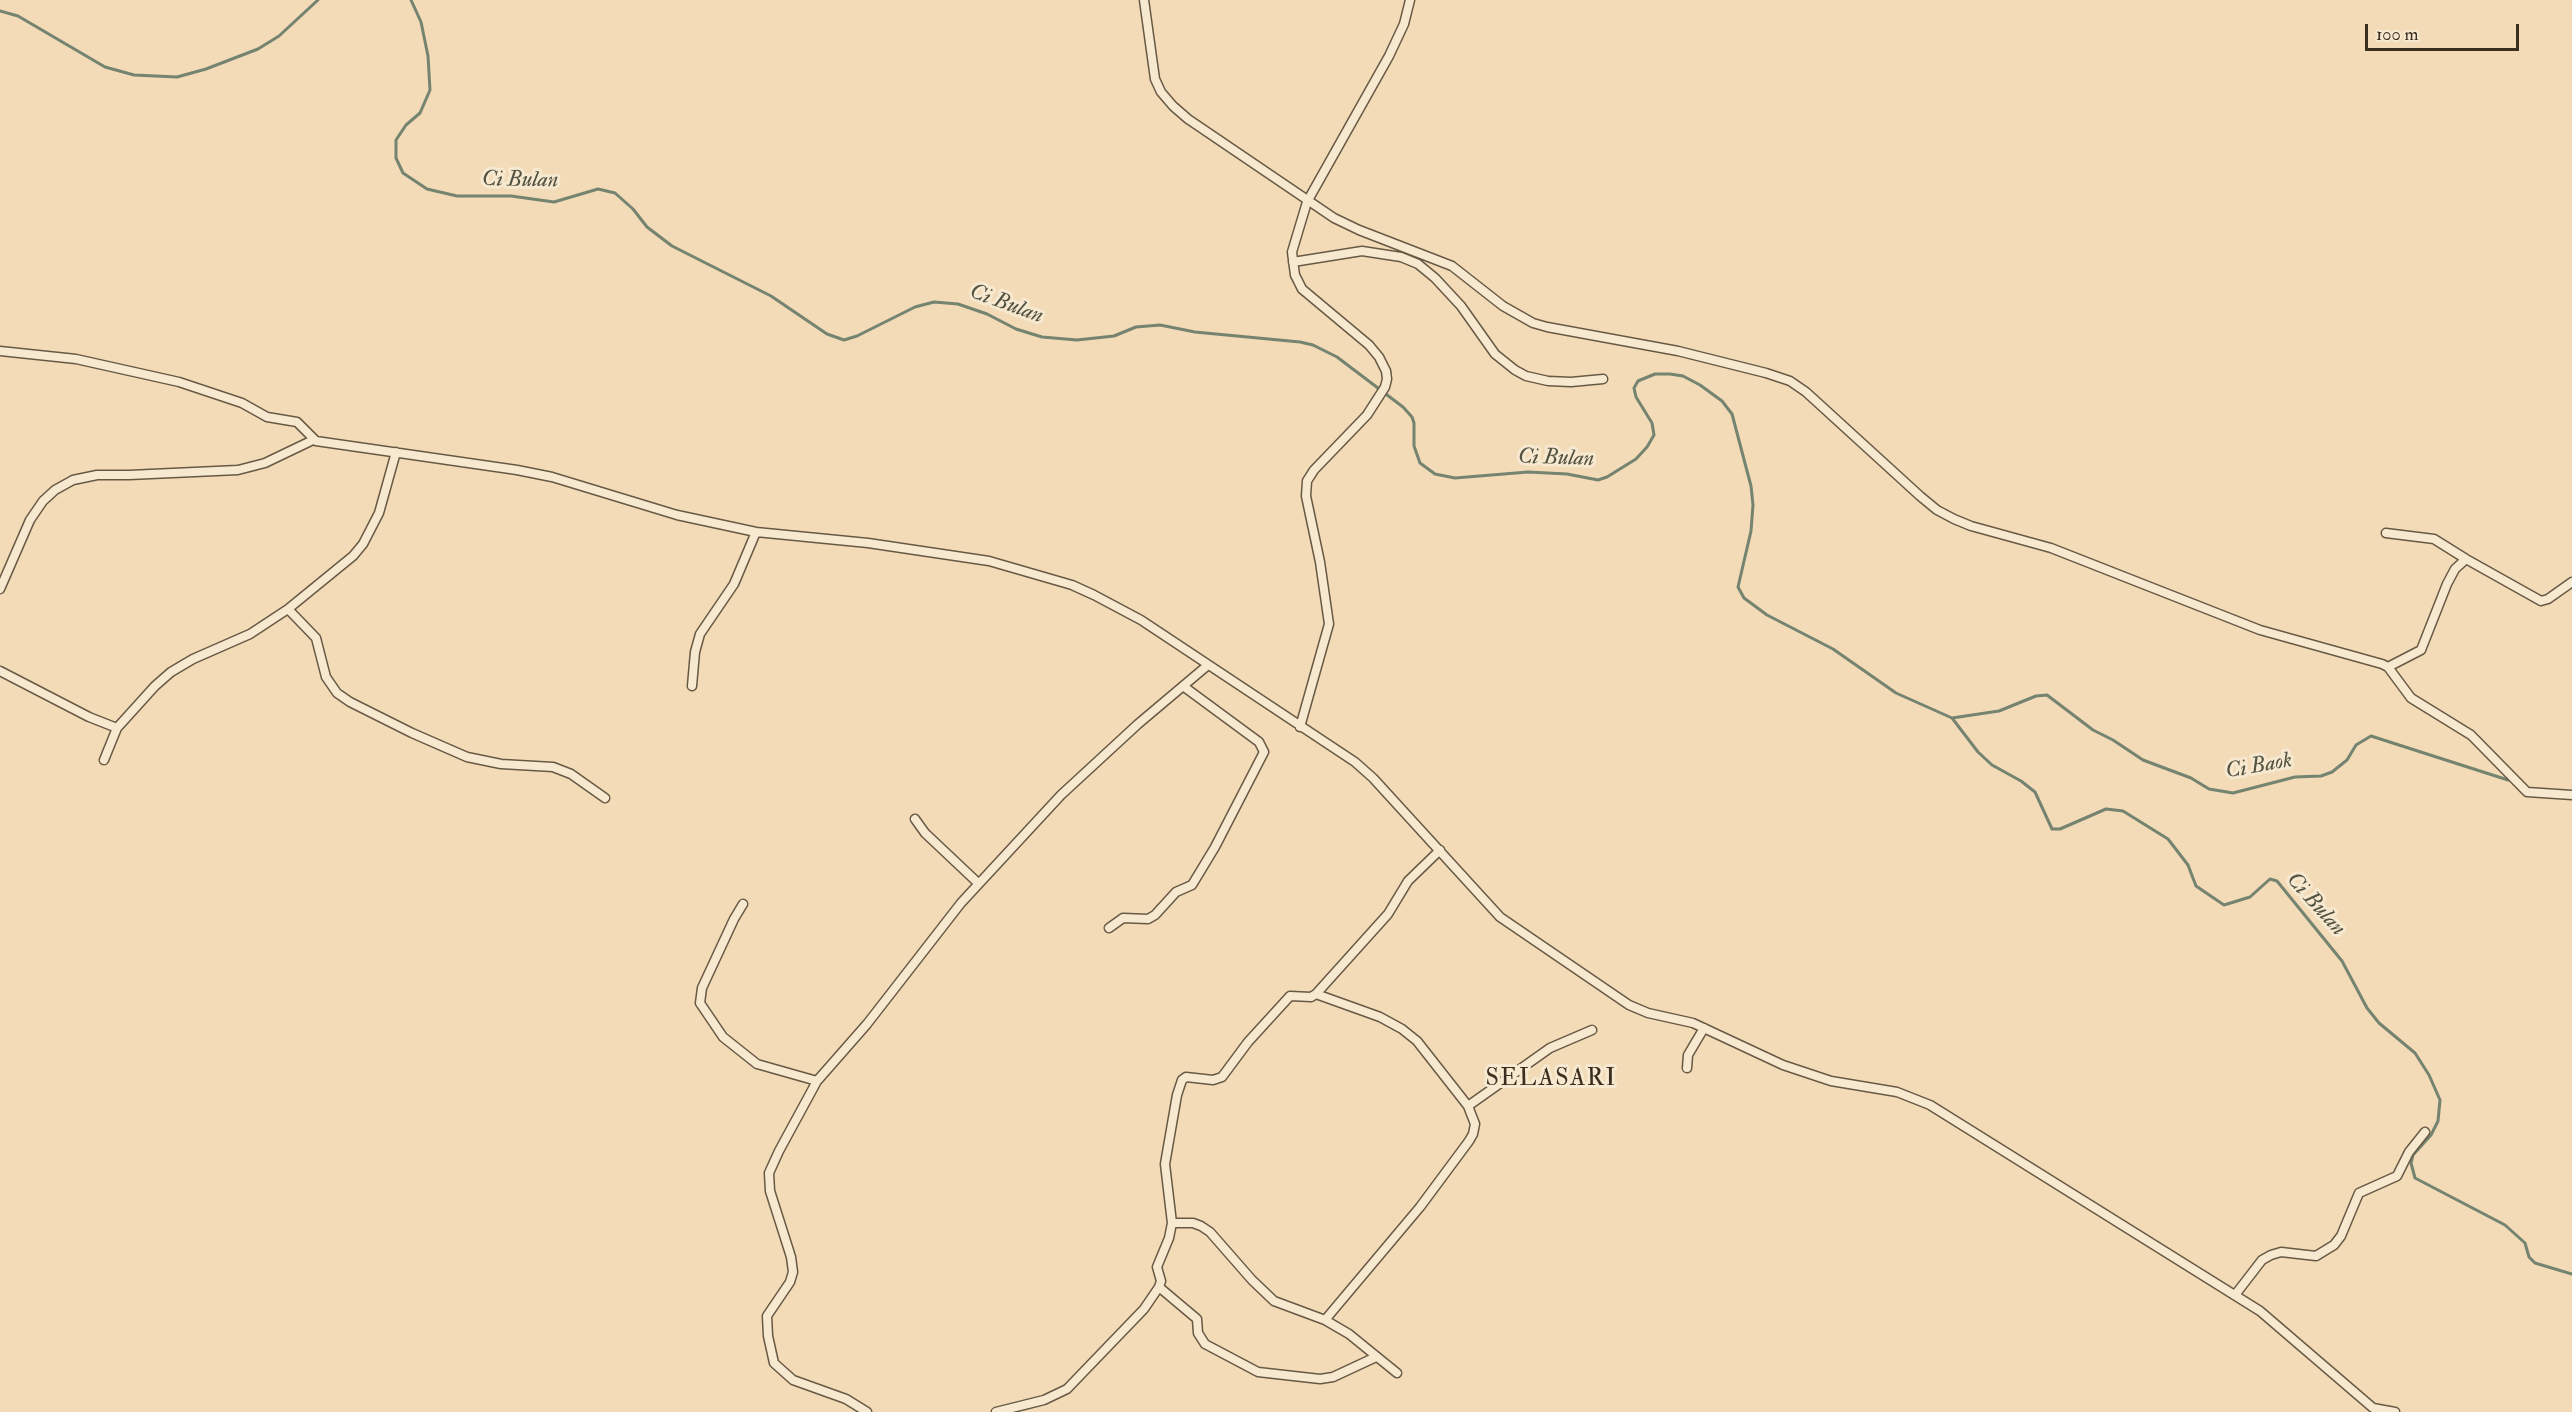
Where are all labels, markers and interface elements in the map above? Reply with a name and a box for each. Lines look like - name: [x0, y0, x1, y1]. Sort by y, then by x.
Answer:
- scale bar: [2368, 12, 2522, 50]
- text: 100 m: [2376, 23, 2419, 46]
- water label: Ci Bulan: [482, 167, 558, 195]
- water label: Ci Bulan: [966, 280, 1046, 330]
- water label: Ci Bulan: [1517, 444, 1595, 474]
- water label: Ci Baok: [2224, 748, 2294, 786]
- water label: Ci Bulan: [2280, 868, 2350, 942]
- district label: SELASARI: [1485, 1066, 1617, 1094]

